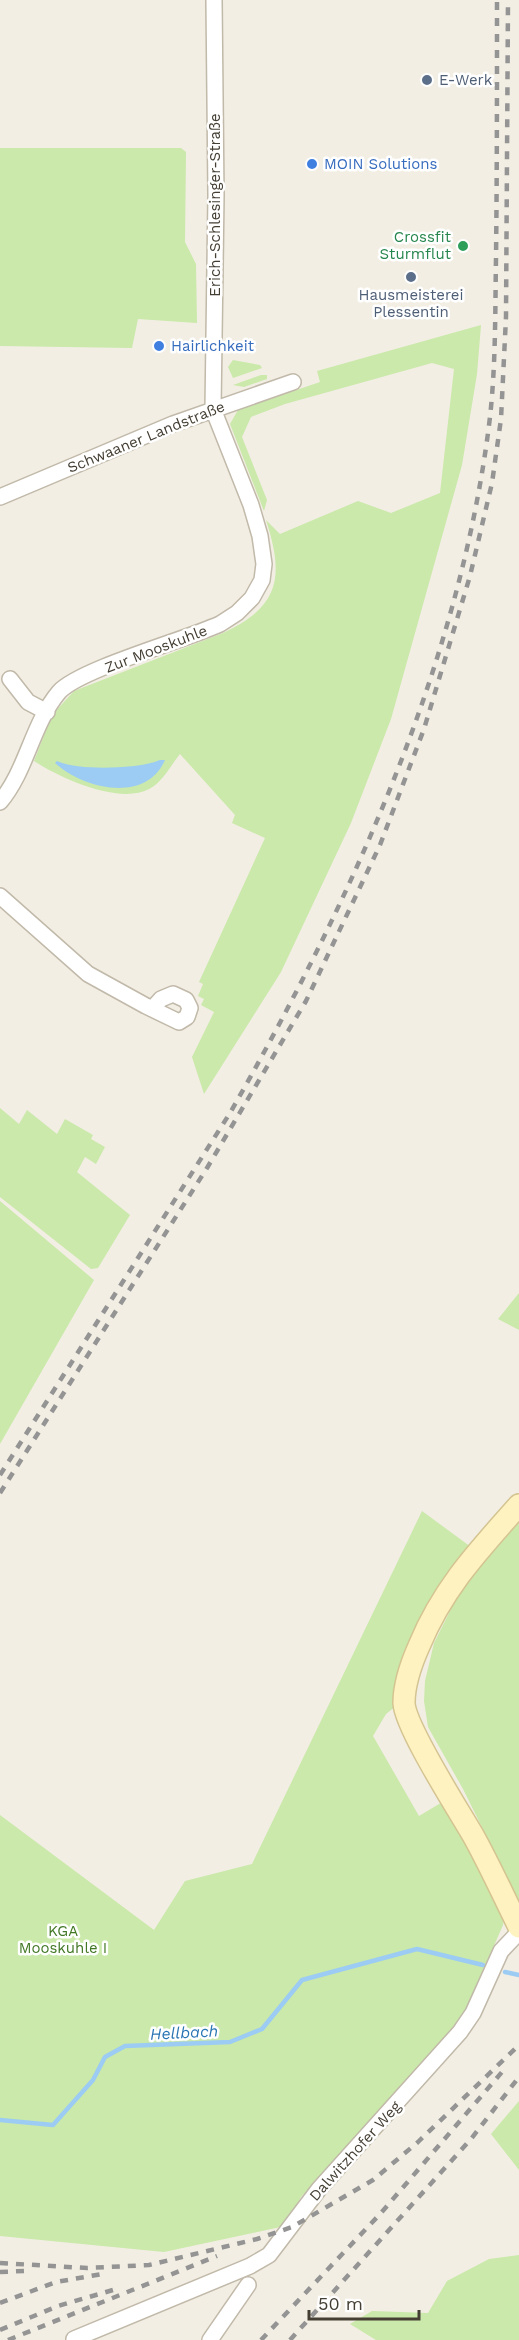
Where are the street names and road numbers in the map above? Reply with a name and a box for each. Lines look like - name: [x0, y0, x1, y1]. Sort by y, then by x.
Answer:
- street label: Erich-Schlesinger-Straße: [206, 113, 224, 297]
- street label: Schwaaner Landstraße: [65, 397, 227, 477]
- street label: Zur Mooskuhle: [102, 621, 210, 677]
- street label: Dalwitzhofer Weg: [305, 2097, 405, 2205]

